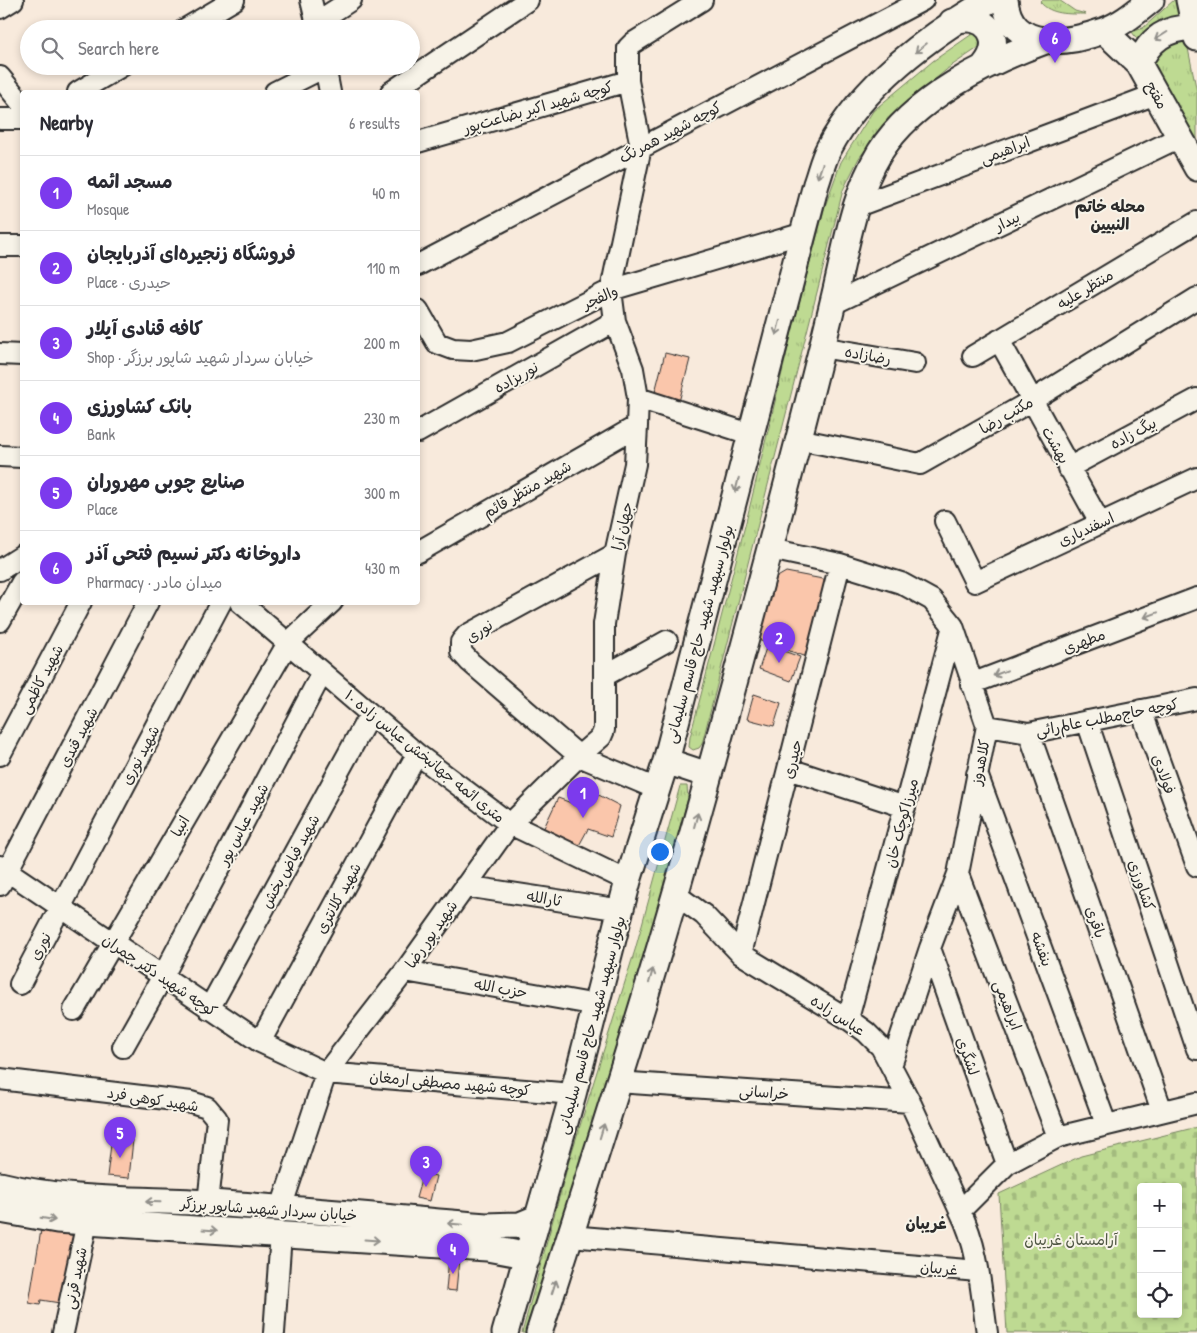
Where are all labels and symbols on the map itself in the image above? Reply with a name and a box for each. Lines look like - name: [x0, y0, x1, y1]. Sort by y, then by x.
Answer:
- pin: 6: [1039, 22, 1071, 63]
- one-way arrow: [1154, 31, 1168, 41]
- one-way arrow: [915, 42, 928, 53]
- street label: کوچه شهید اکبر بضاعت‌پور: [460, 76, 615, 139]
- street label: مفتح: [1141, 77, 1173, 113]
- street label: کوچه شهید همرنگ: [615, 96, 725, 168]
- street label: ابراهیمی: [977, 131, 1033, 169]
- one-way arrow: [815, 163, 824, 178]
- district label: محله خاتم النبیین: [1075, 195, 1145, 235]
- street label: بیدار: [990, 206, 1023, 237]
- street label: منتظر علیه: [1053, 264, 1117, 314]
- street label: والفجر: [578, 280, 621, 315]
- one-way arrow: [773, 320, 783, 336]
- street label: رضازاده: [843, 341, 893, 369]
- street label: نوریزاده: [490, 356, 542, 398]
- street label: مکتب رضا: [975, 391, 1037, 439]
- street label: بیگ زاده: [1106, 412, 1160, 454]
- street label: بهشت: [1037, 423, 1075, 467]
- street label: شهید منتظر قائم: [479, 455, 576, 525]
- one-way arrow: [732, 477, 741, 493]
- street label: جهان آرا: [606, 500, 638, 552]
- street label: اسفندیاری: [1055, 507, 1117, 551]
- street label: بولوار سپهبد شهید حاج قاسم سلیمانی: [660, 522, 740, 746]
- one-way arrow: [1144, 611, 1160, 620]
- street label: نوری: [461, 614, 497, 648]
- pin: 2: [763, 622, 795, 663]
- street label: مطهری: [1060, 623, 1108, 659]
- street label: شهید کاظمی: [14, 641, 68, 717]
- one-way arrow: [993, 669, 1008, 679]
- street label: ۱۰ متری ائمه جهانبخش عباس زاده: [340, 685, 510, 827]
- street label: کوچه حاج‌مطلب عالم‌رائی: [1034, 693, 1180, 742]
- street label: شهید قندی: [53, 703, 103, 771]
- street label: شهید نوری: [116, 722, 164, 788]
- street label: حیدری: [777, 737, 807, 781]
- street label: کلاهدوز: [965, 737, 995, 788]
- street label: فولادی: [1147, 751, 1181, 797]
- street label: میرزاکوچک خان: [879, 776, 923, 870]
- pin: 1: [567, 777, 599, 818]
- street label: شهید عباس پور: [212, 779, 273, 869]
- street label: شهید فیاض بخش: [256, 810, 324, 912]
- street label: انبیا: [166, 812, 194, 840]
- one-way arrow: [692, 813, 701, 829]
- your location: [647, 839, 673, 865]
- street label: کشاورزی: [1124, 857, 1160, 913]
- street label: شهید کلانتری: [310, 859, 366, 937]
- street label: ثارالله: [525, 885, 563, 911]
- street label: شهید پور رضا: [400, 896, 462, 972]
- street label: باقری: [1081, 903, 1111, 941]
- street label: بولوار سپهبد شهید حاج قاسم سلیمانی: [552, 913, 632, 1137]
- street label: نوری: [24, 928, 56, 964]
- street label: کوچه شهید دکتر چمران: [98, 929, 222, 1021]
- street label: بنفشه: [1026, 929, 1058, 969]
- one-way arrow: [647, 969, 656, 985]
- street label: حزب الله: [473, 973, 529, 1003]
- street label: ابراهیمی: [989, 977, 1027, 1033]
- street label: عباس زاده: [807, 989, 869, 1041]
- street label: لشگری: [951, 1034, 985, 1078]
- street label: کوچه شهید مصطفی ارمغان: [368, 1065, 532, 1101]
- street label: خراسانی: [738, 1080, 790, 1104]
- street label: شهید کوهی فرد: [106, 1081, 200, 1117]
- pin: 5: [104, 1117, 136, 1158]
- one-way arrow: [598, 1124, 608, 1140]
- pin: 3: [410, 1146, 442, 1187]
- street label: خیابان سردار شهید شاپور برزگر: [179, 1192, 358, 1226]
- one-way arrow: [145, 1197, 161, 1206]
- district label: غریبان: [905, 1212, 947, 1234]
- one-way arrow: [40, 1214, 56, 1224]
- one-way arrow: [447, 1219, 463, 1228]
- one-way arrow: [202, 1225, 218, 1234]
- park label: آرامستان غریبان: [1024, 1229, 1119, 1250]
- pin: 4: [437, 1233, 469, 1274]
- one-way arrow: [364, 1236, 380, 1245]
- street label: شهید قرنی: [58, 1245, 92, 1311]
- street label: غریبان: [919, 1256, 959, 1280]
- one-way arrow: [549, 1279, 559, 1295]

